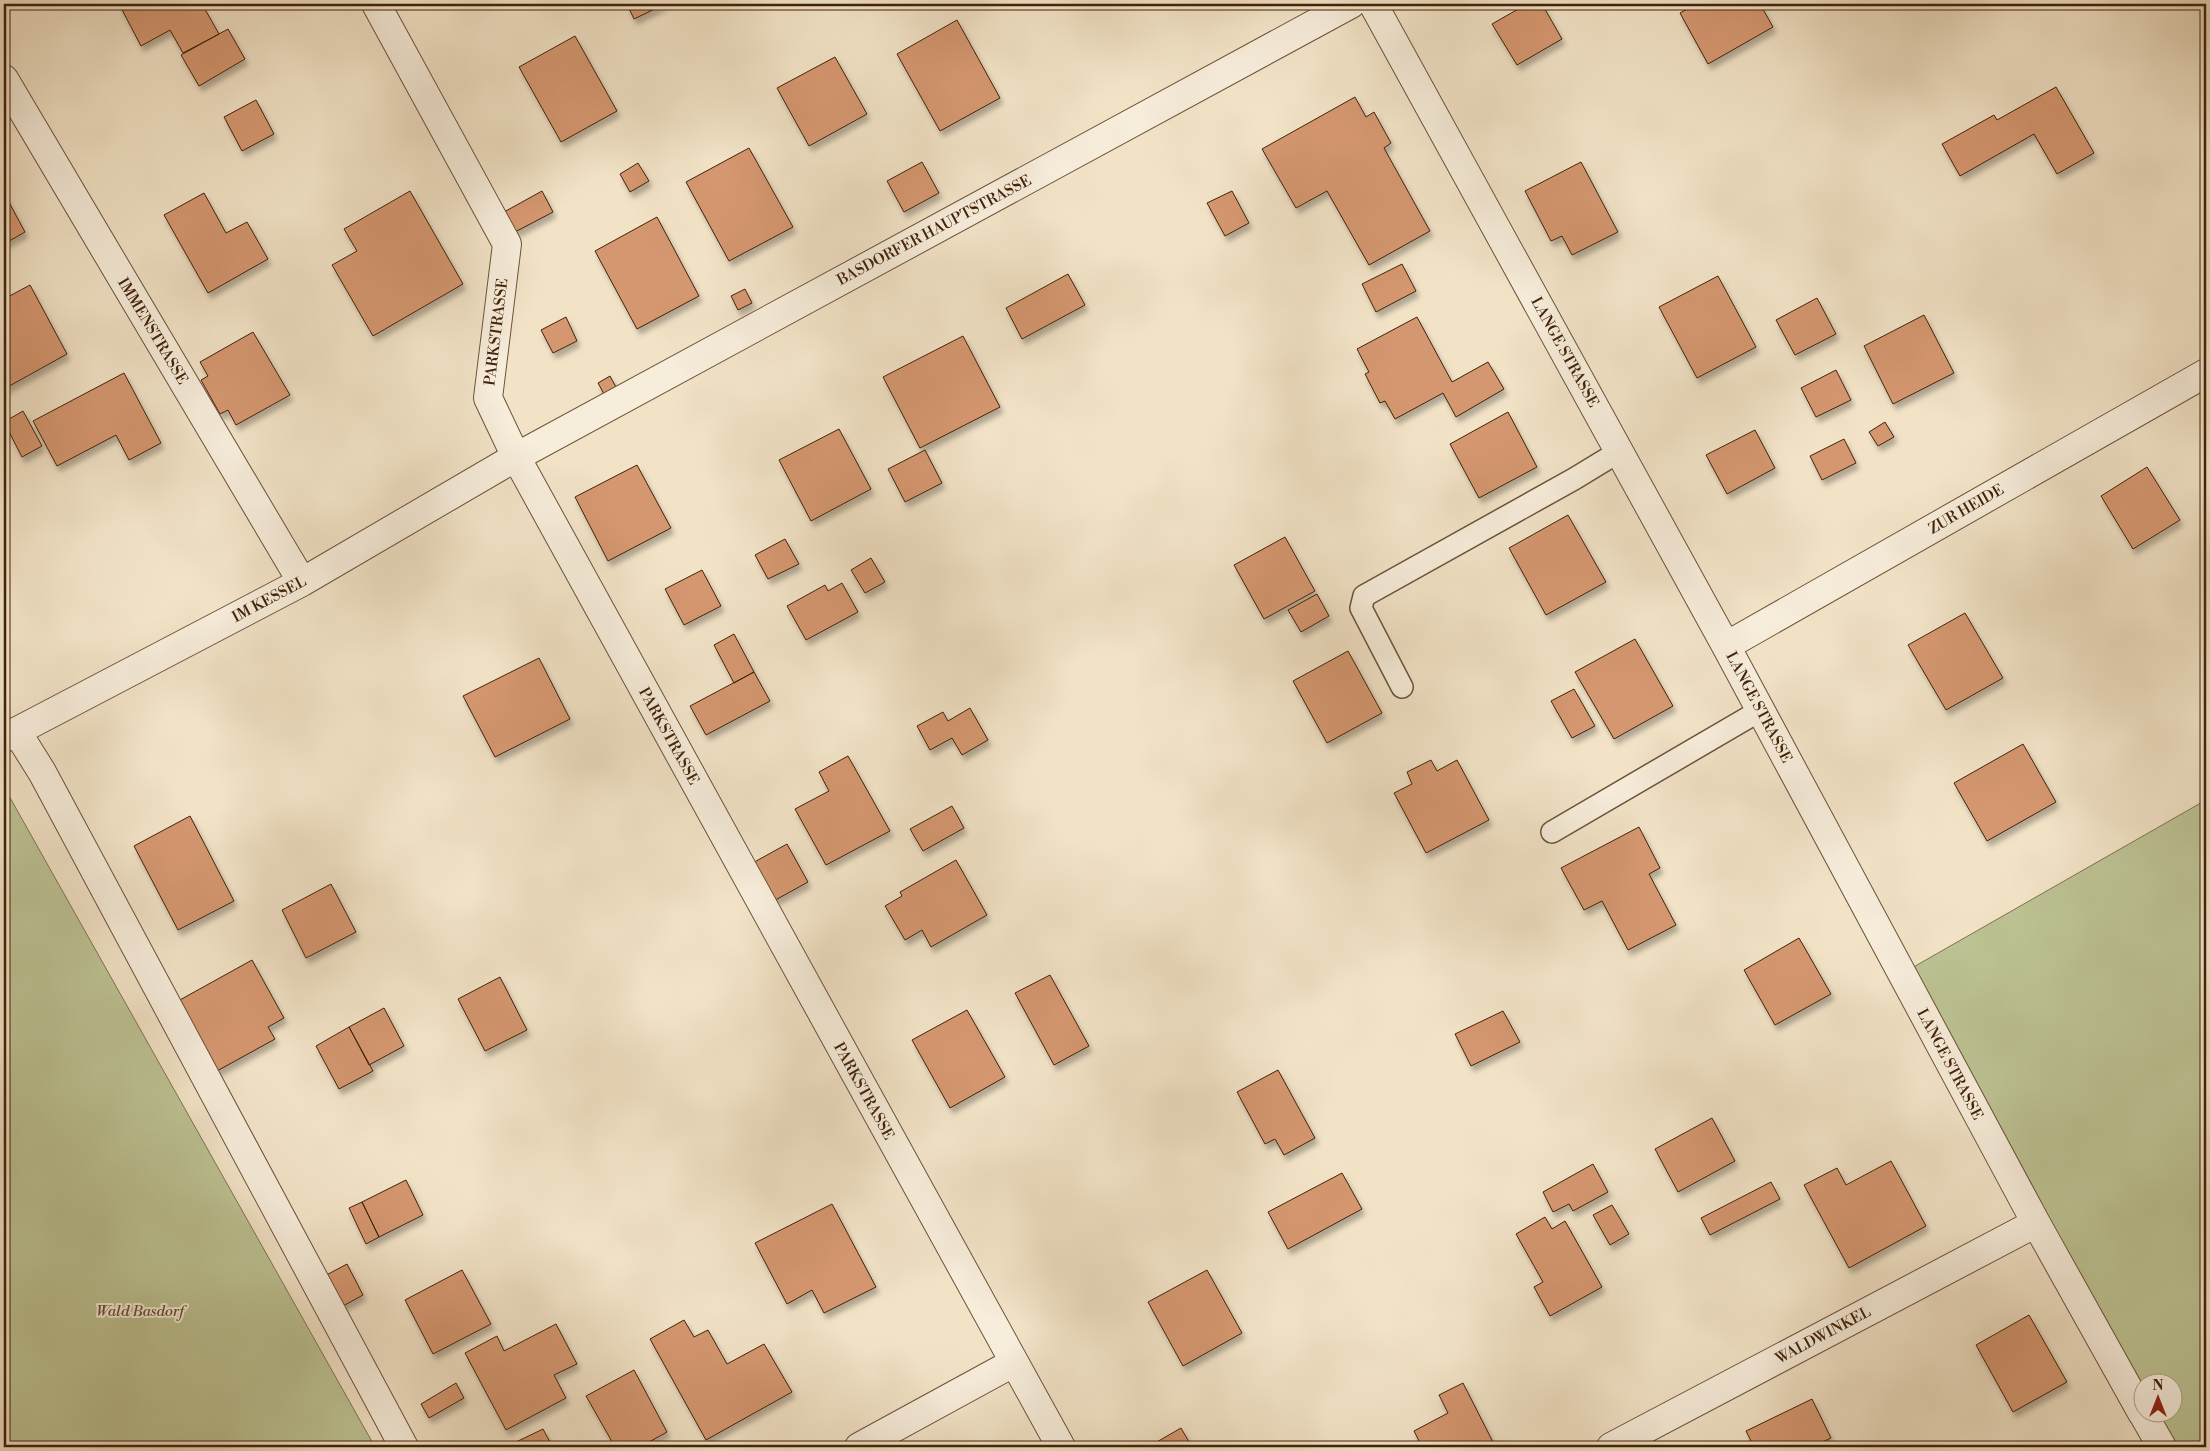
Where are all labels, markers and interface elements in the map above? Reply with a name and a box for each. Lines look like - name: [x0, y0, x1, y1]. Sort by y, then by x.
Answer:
- street label: BASDORFER HAUPTSTRASSE: [833, 171, 1035, 290]
- street label: IMMENSTRASSE: [113, 275, 192, 388]
- street label: PARKSTRASSE: [480, 277, 513, 387]
- street label: LANGE STRASSE: [1526, 294, 1603, 411]
- street label: ZUR HEIDE: [1925, 480, 2007, 539]
- street label: IM KESSEL: [229, 572, 310, 627]
- street label: LANGE STRASSE: [1721, 648, 1796, 766]
- street label: PARKSTRASSE: [634, 684, 703, 788]
- street label: LANGE STRASSE: [1912, 1005, 1987, 1123]
- street label: PARKSTRASSE: [829, 1039, 898, 1143]
- park label: Wald Basdorf: [96, 1302, 188, 1321]
- street label: WALDWINKEL: [1772, 1302, 1874, 1369]
- north arrow: [2132, 1374, 2182, 1424]
- text: N: [2152, 1377, 2164, 1395]

